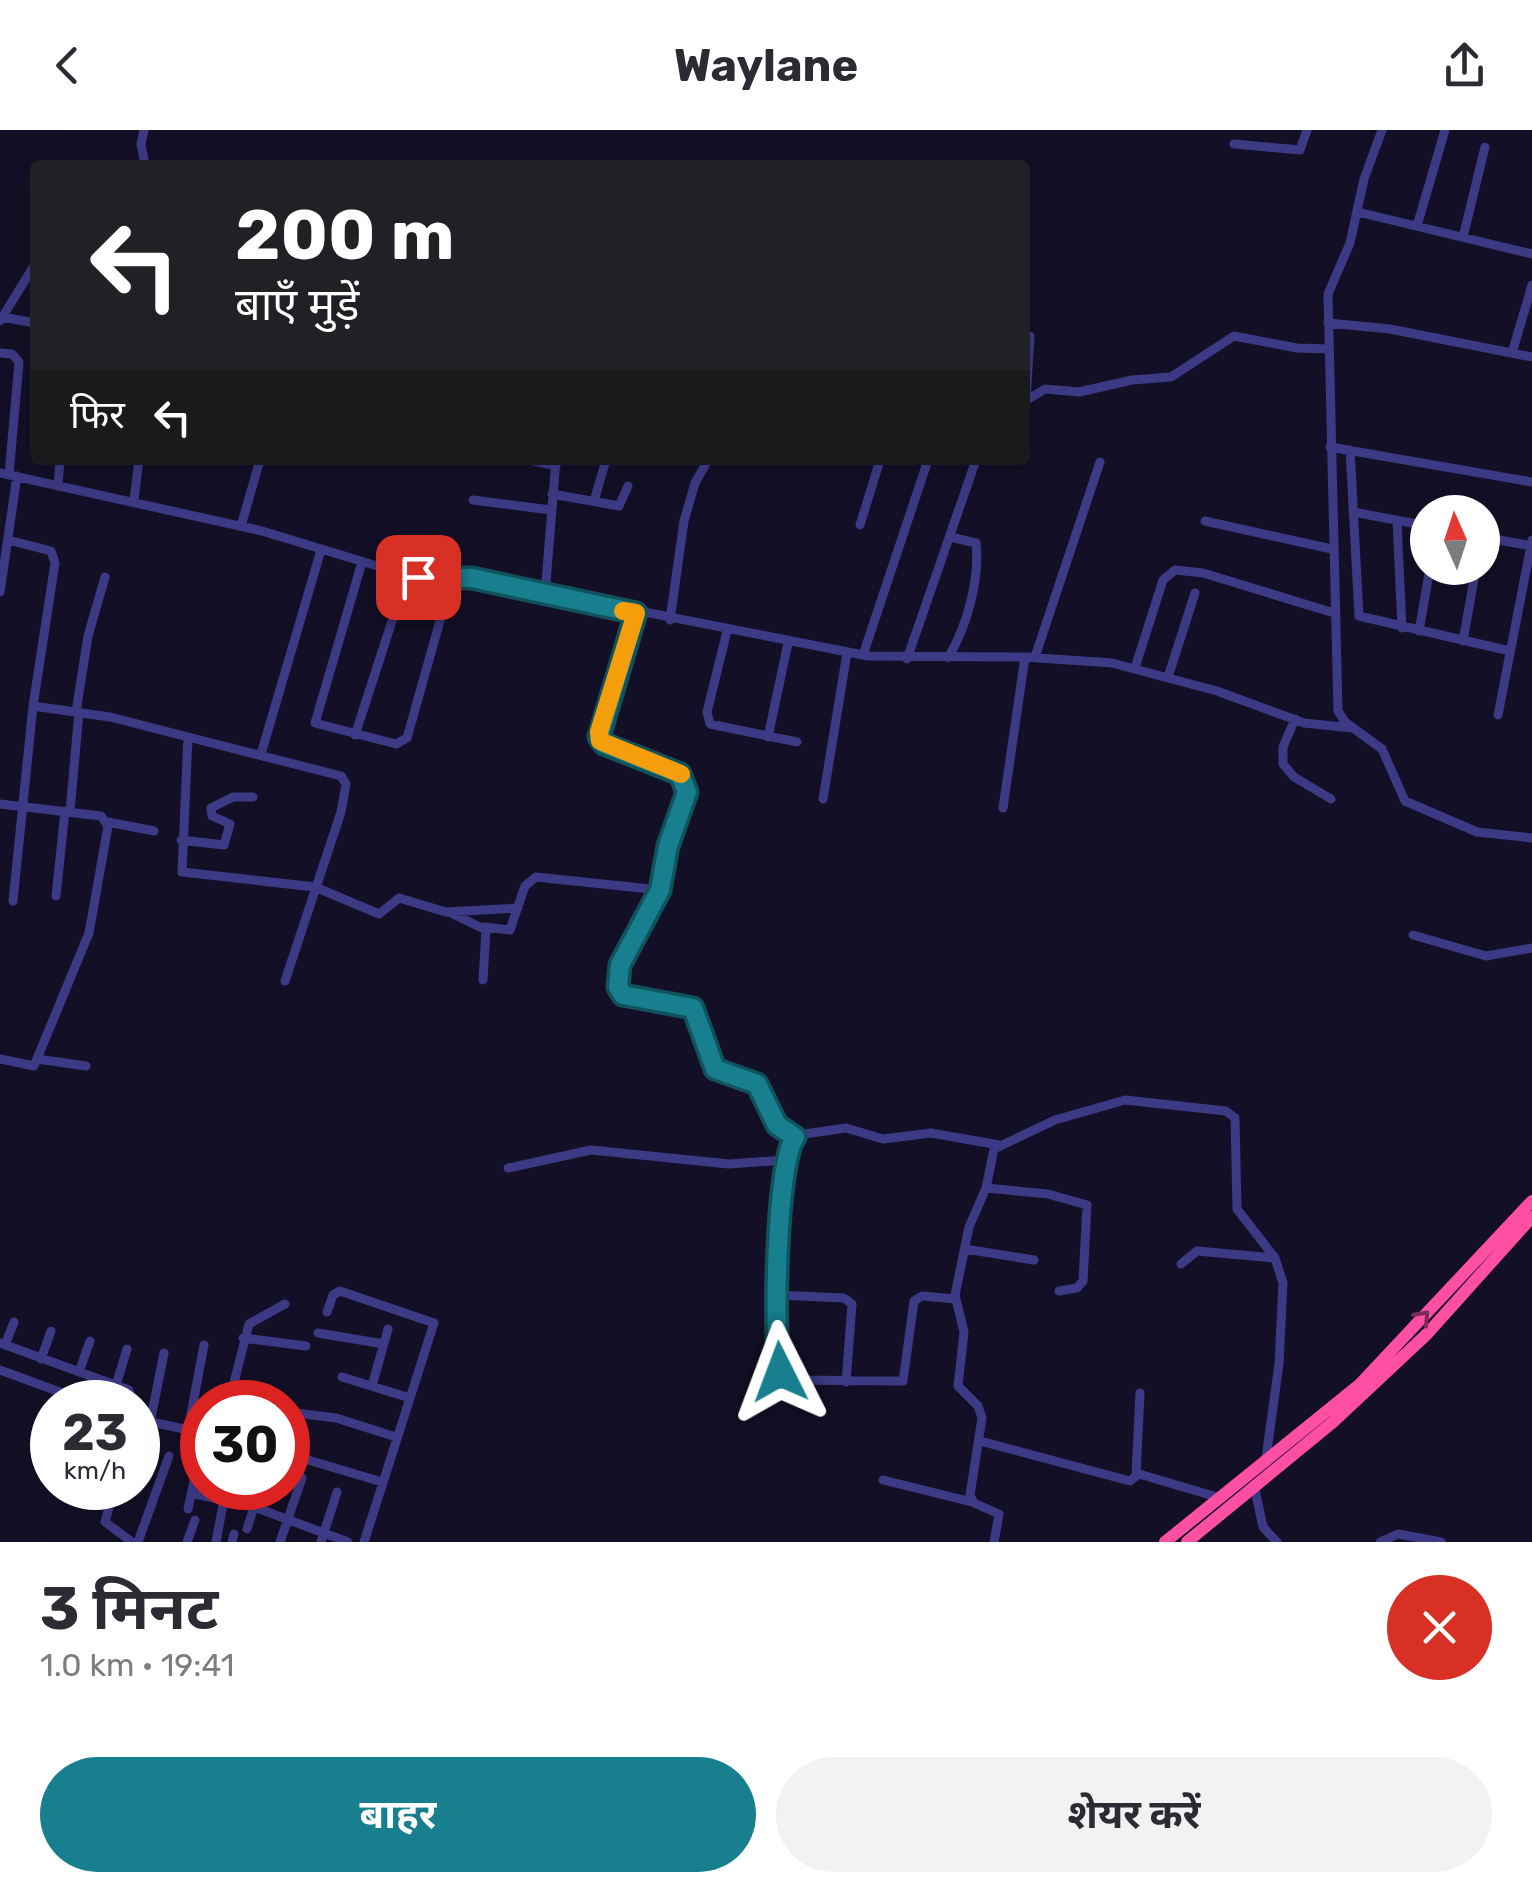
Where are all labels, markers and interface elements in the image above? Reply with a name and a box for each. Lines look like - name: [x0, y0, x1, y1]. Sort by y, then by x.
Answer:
- icon: back: [40, 38, 95, 93]
- icon: share: [1437, 38, 1492, 93]
- text: Waylane: [674, 39, 858, 92]
- text: 200 m: [235, 194, 455, 277]
- icon: left: [70, 200, 200, 330]
- text: बाएँ मुड़ें: [235, 278, 359, 331]
- icon: left: [145, 390, 200, 445]
- text: फिर: [70, 392, 125, 438]
- north arrow: [1410, 495, 1500, 585]
- map controls: [1410, 495, 1500, 585]
- pin: [376, 535, 461, 620]
- icon: arrive: [391, 550, 446, 605]
- one-way arrow: [1411, 1310, 1429, 1329]
- position arrow: [728, 1320, 832, 1424]
- speed limit sign: 30: [180, 1380, 310, 1510]
- text: 23: [62, 1403, 128, 1463]
- text: km/h: [64, 1456, 126, 1485]
- text: 3 मिनट: [40, 1573, 218, 1644]
- button: close: [1387, 1575, 1492, 1680]
- text: 1.0 km · 19:41: [40, 1646, 234, 1684]
- button: बाहर: [40, 1757, 756, 1872]
- button: शेयर करें: [776, 1757, 1492, 1872]

